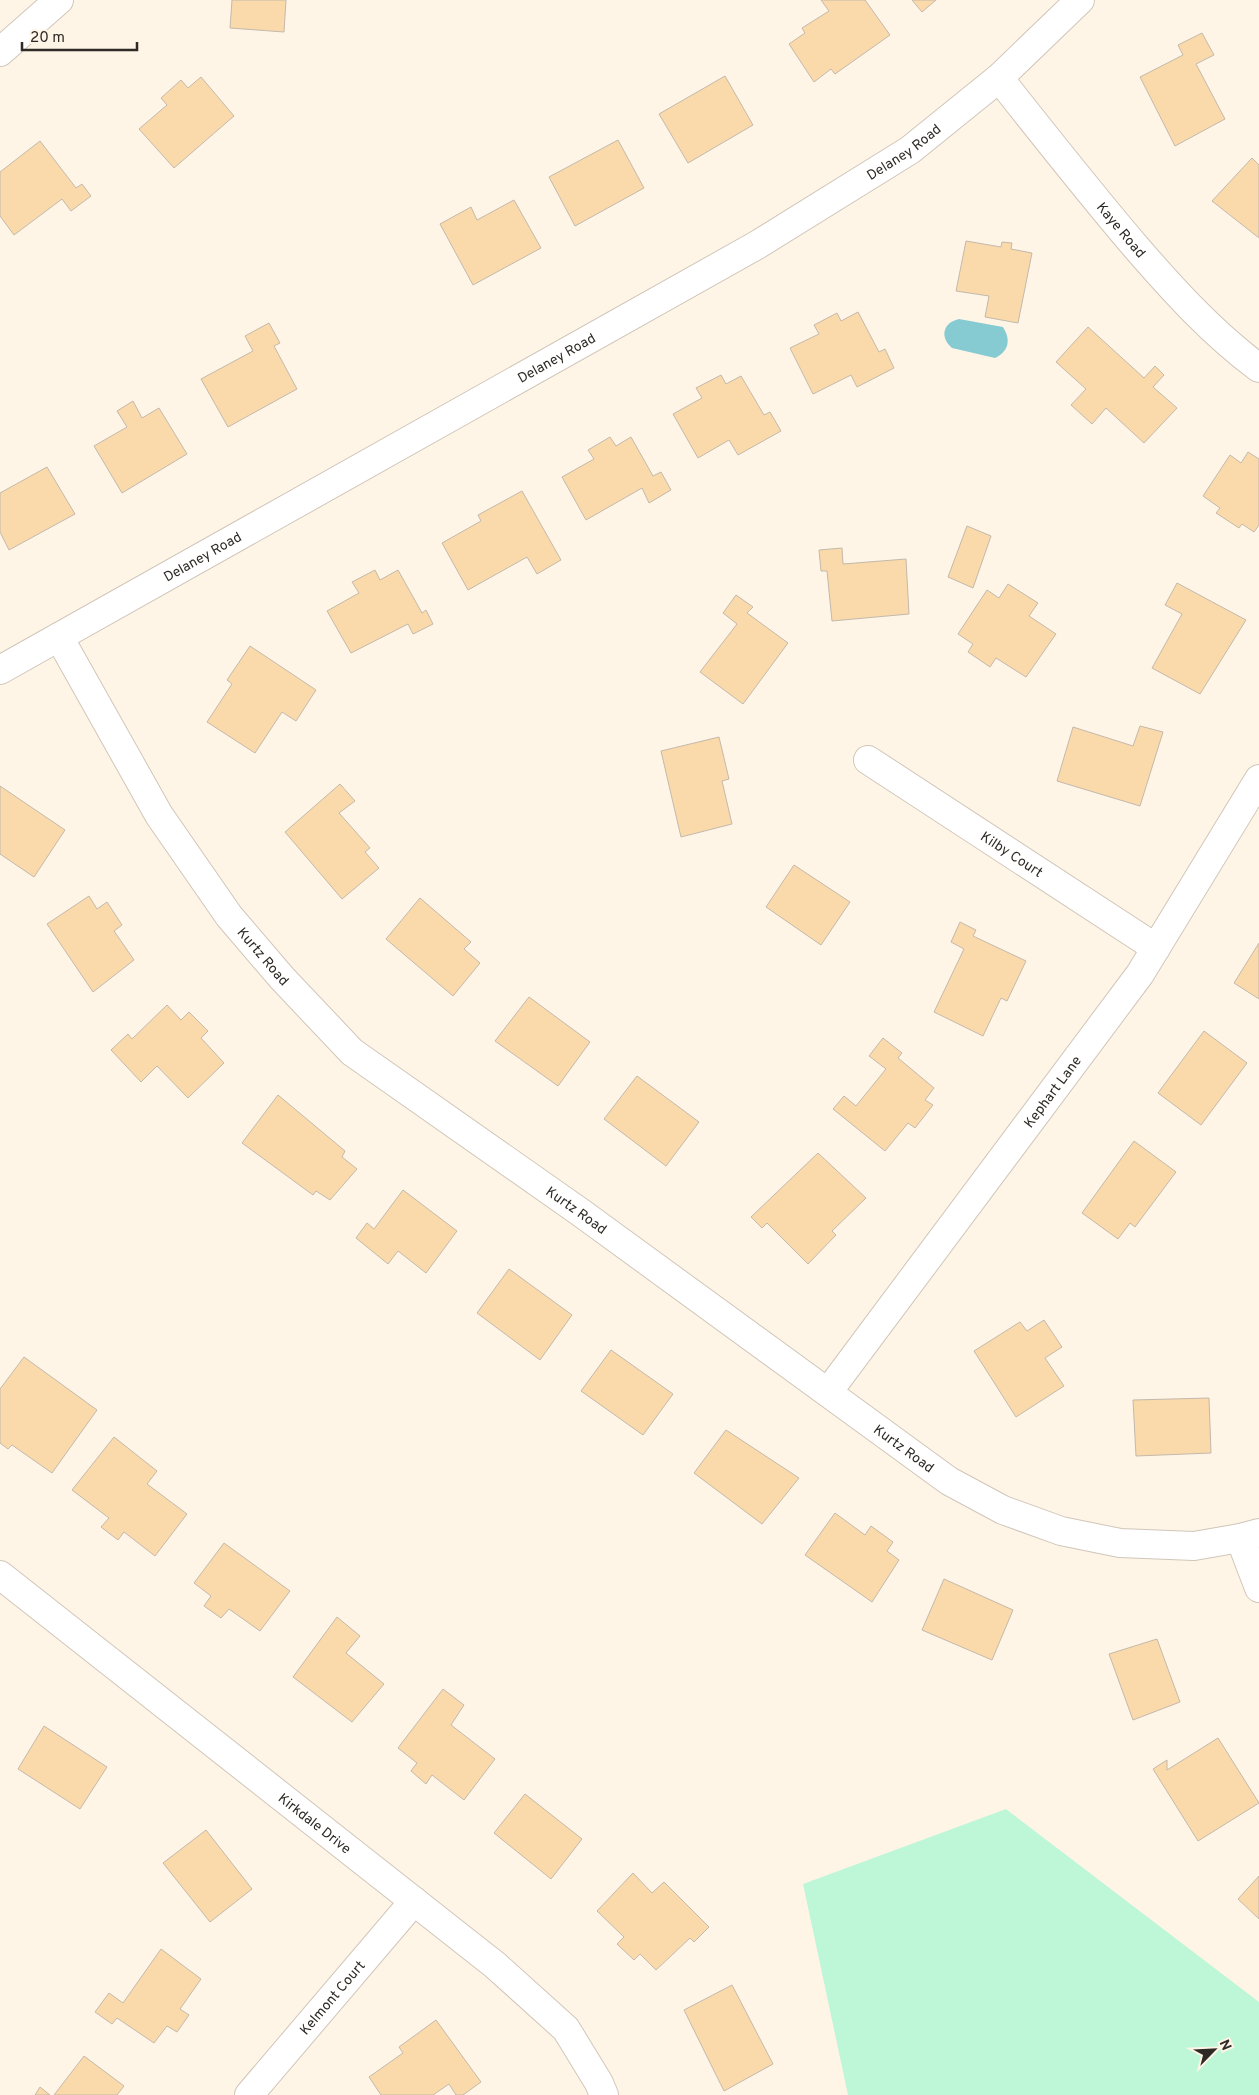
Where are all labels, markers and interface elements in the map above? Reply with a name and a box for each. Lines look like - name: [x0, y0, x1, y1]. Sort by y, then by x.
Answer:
- scale bar: [22, 20, 138, 52]
- text: 20 m: [30, 29, 65, 48]
- street label: Delaney Road: [864, 121, 945, 185]
- street label: Kaye Road: [1092, 200, 1148, 262]
- street label: Delaney Road: [515, 330, 599, 388]
- street label: Delaney Road: [161, 529, 245, 586]
- street label: Kilby Court: [977, 829, 1046, 882]
- street label: Kurtz Road: [233, 925, 292, 990]
- street label: Kephart Lane: [1021, 1053, 1086, 1132]
- street label: Kurtz Road: [542, 1184, 609, 1239]
- street label: Kurtz Road: [870, 1422, 937, 1477]
- street label: Kirkdale Drive: [274, 1790, 354, 1858]
- street label: Kelmont Court: [297, 1958, 369, 2039]
- north arrow: [1189, 2025, 1239, 2075]
- text: N: [1215, 2037, 1234, 2053]

